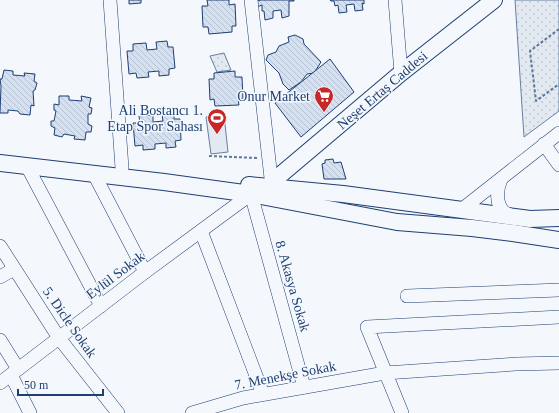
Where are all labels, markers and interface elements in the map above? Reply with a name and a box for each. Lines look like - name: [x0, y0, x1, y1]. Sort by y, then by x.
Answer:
- street label: Neşet Ertaş Caddesi: [334, 48, 430, 132]
- supermarket icon: Onur Market: [313, 85, 335, 113]
- place label: Onur Market: [237, 89, 310, 104]
- place label: Ali Bostancı 1. Etap Spor Sahası: [107, 103, 203, 134]
- sports icon: Ali Bostancı 1. Etap Spor Sahası: [206, 107, 228, 135]
- street label: 8. Akasya Sokak: [272, 239, 313, 333]
- street label: Eylül Sokak: [83, 249, 147, 302]
- street label: 5. Dicle Sokak: [40, 284, 99, 361]
- street label: 7. Menekşe Sokak: [233, 358, 337, 393]
- scale bar: [18, 371, 103, 397]
- text: 50 m: [24, 378, 49, 392]

